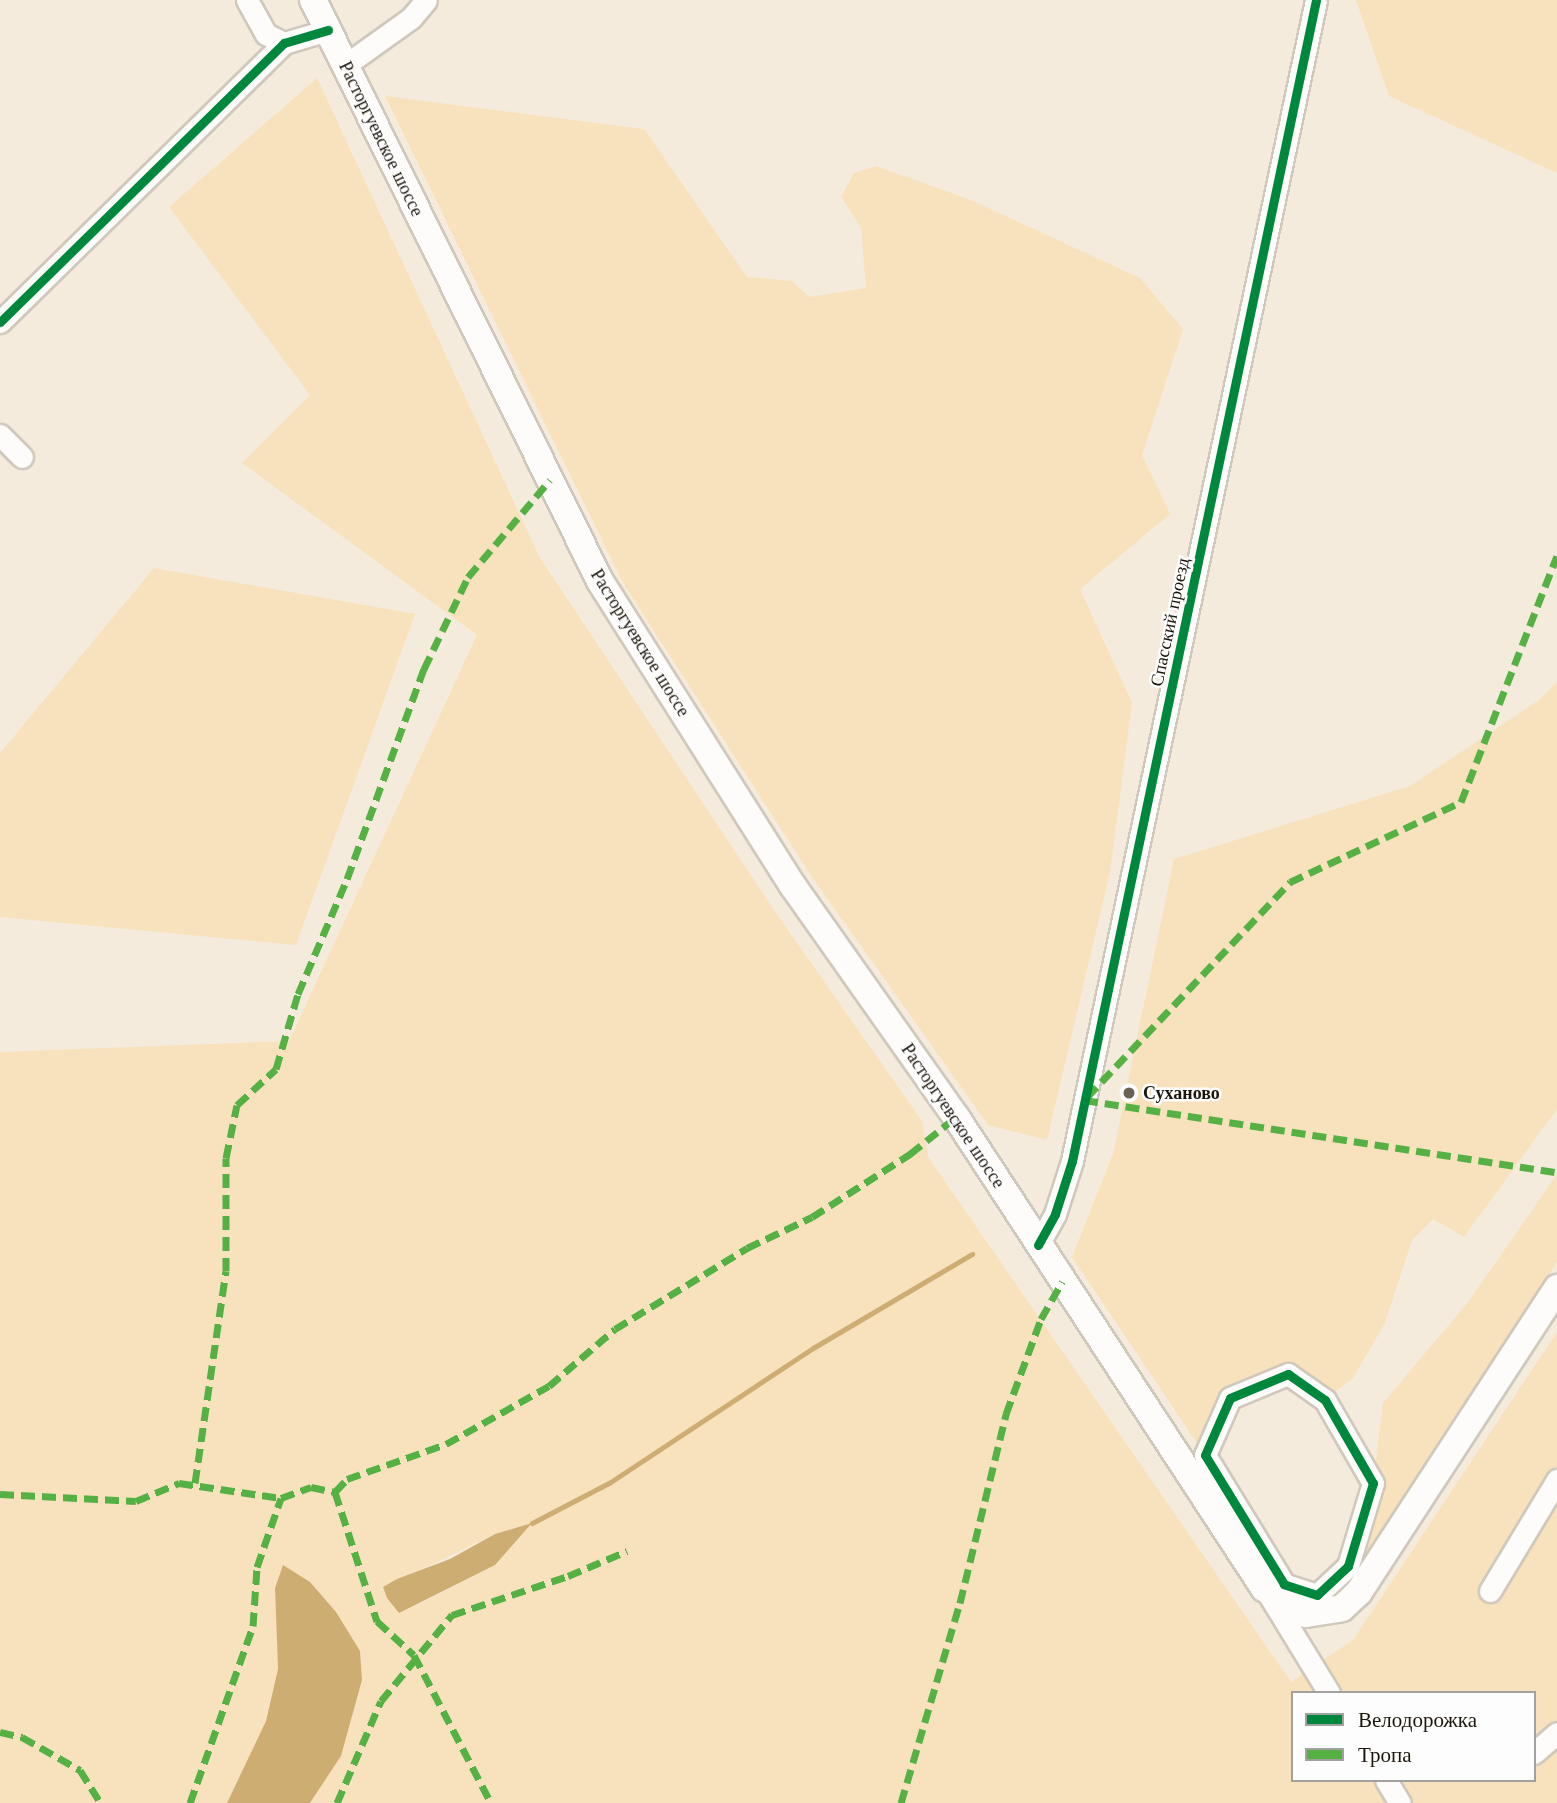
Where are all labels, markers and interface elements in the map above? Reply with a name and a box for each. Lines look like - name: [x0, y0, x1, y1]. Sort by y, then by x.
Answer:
- street label: Расторгуевское шоссе: [334, 58, 428, 220]
- street label: Спасский проезд: [1146, 556, 1194, 688]
- street label: Расторгуевское шоссе: [586, 565, 694, 721]
- street label: Расторгуевское шоссе: [897, 1040, 1009, 1192]
- place label: Суханово: [1143, 1082, 1220, 1104]
- marker: Суханово: [1121, 1085, 1137, 1101]
- legend: [1291, 1691, 1536, 1782]
- text: Велодорожка: [1358, 1707, 1477, 1733]
- text: Тропа: [1358, 1742, 1412, 1768]

